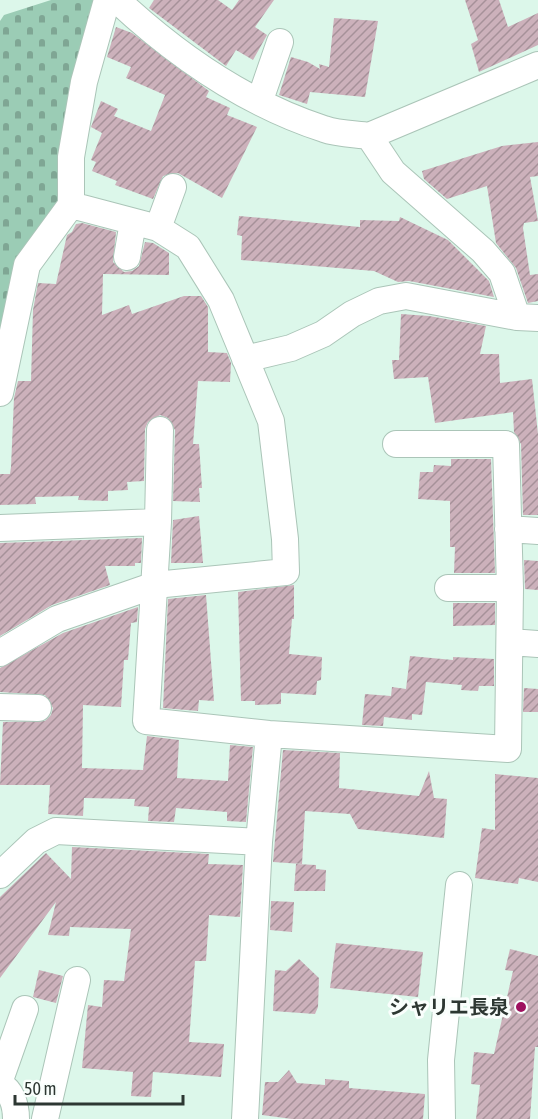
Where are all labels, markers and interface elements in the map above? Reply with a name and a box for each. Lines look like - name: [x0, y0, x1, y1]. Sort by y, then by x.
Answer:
- place label: シャリエ長泉: [389, 995, 509, 1018]
- marker: シャリエ長泉: [514, 1000, 528, 1014]
- scale bar: [15, 1068, 183, 1106]
- text: 50 m: [24, 1078, 56, 1099]

